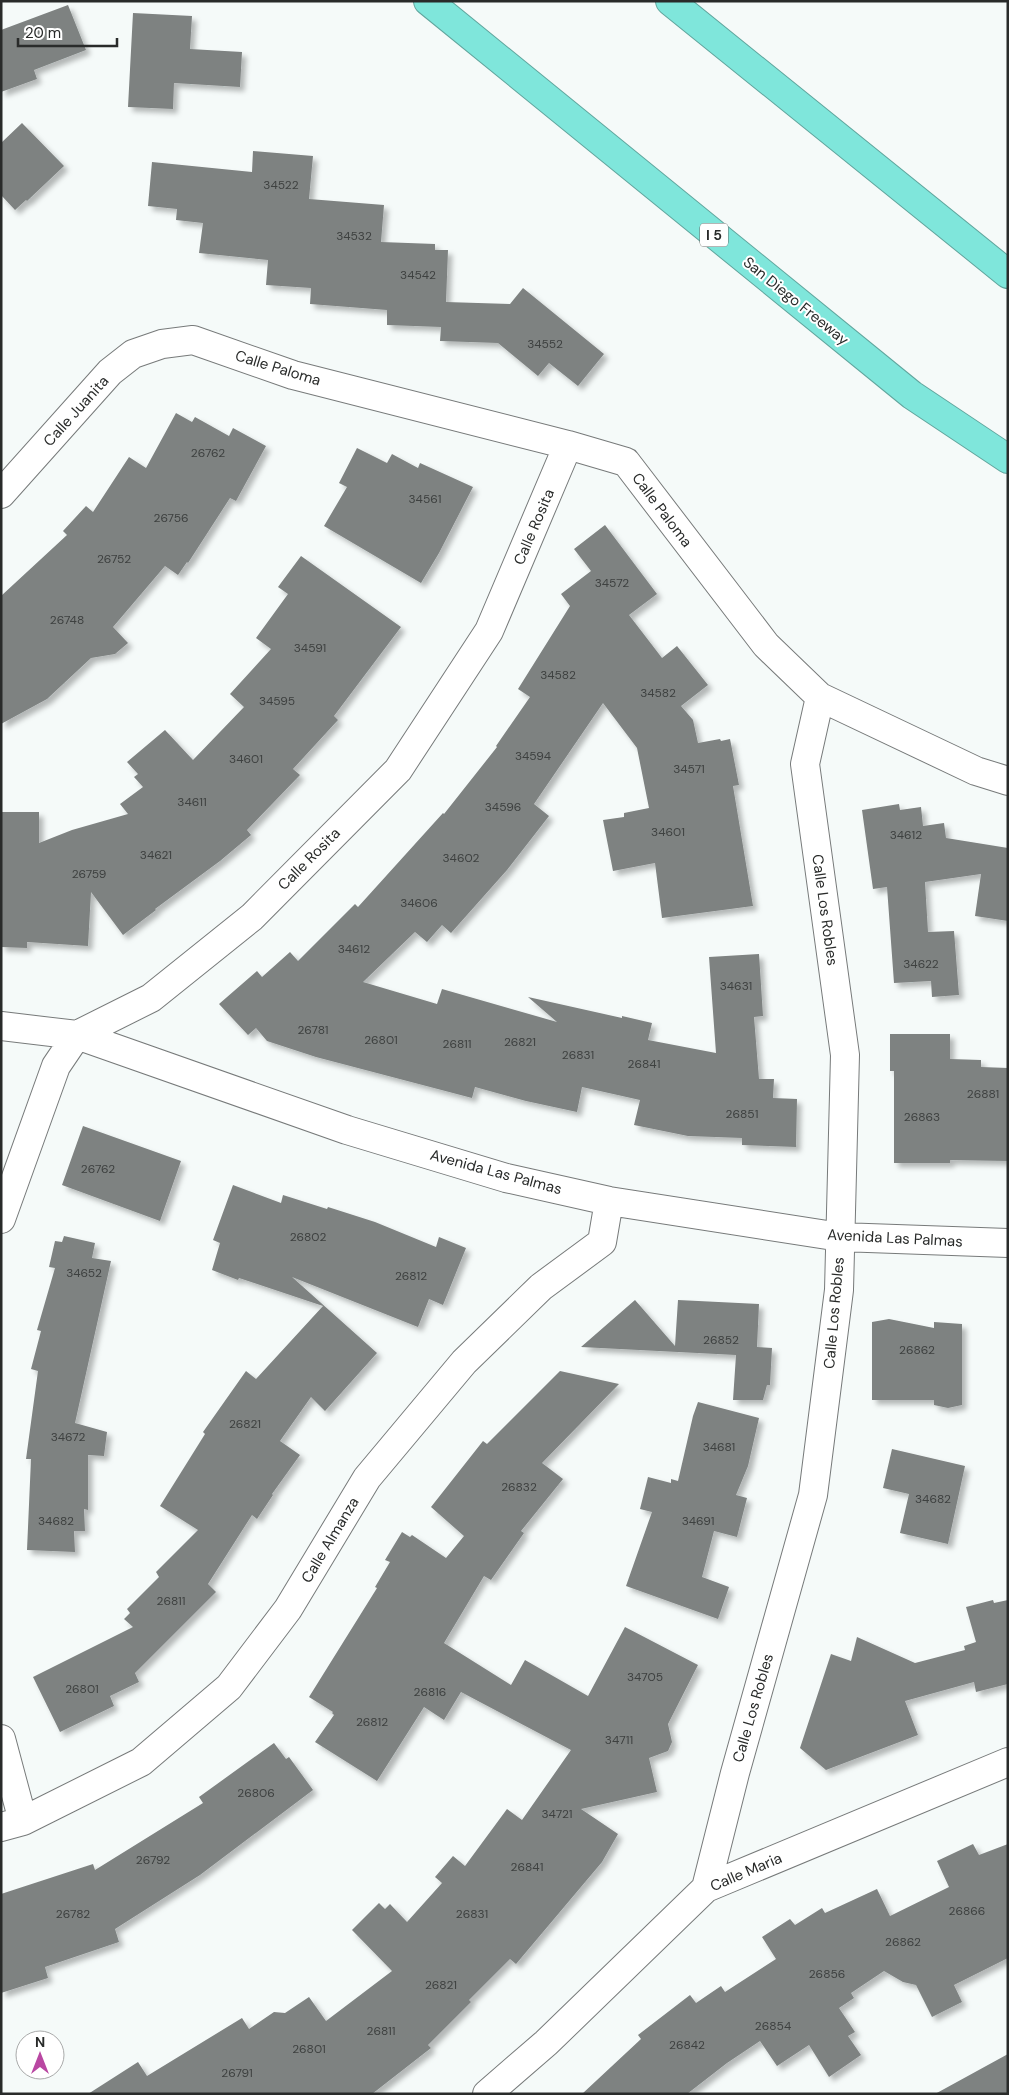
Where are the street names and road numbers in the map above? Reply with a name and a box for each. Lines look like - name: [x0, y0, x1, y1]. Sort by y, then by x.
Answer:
- road number: I 5: [700, 224, 728, 246]
- street label: San Diego Freeway: [739, 252, 853, 350]
- street label: Calle Paloma: [233, 346, 323, 390]
- street label: Calle Juanita: [39, 371, 113, 451]
- street label: Calle Paloma: [627, 469, 697, 551]
- street label: Calle Rosita: [509, 486, 559, 568]
- street label: Calle Rosita: [273, 823, 345, 895]
- street label: Calle Los Robles: [807, 853, 843, 967]
- street label: Avenida Las Palmas: [428, 1145, 564, 1199]
- street label: Avenida Las Palmas: [827, 1224, 963, 1252]
- street label: Calle Los Robles: [819, 1256, 849, 1370]
- street label: Calle Almanza: [297, 1493, 363, 1587]
- street label: Calle Los Robles: [728, 1651, 778, 1765]
- street label: Calle Maria: [707, 1848, 785, 1896]

